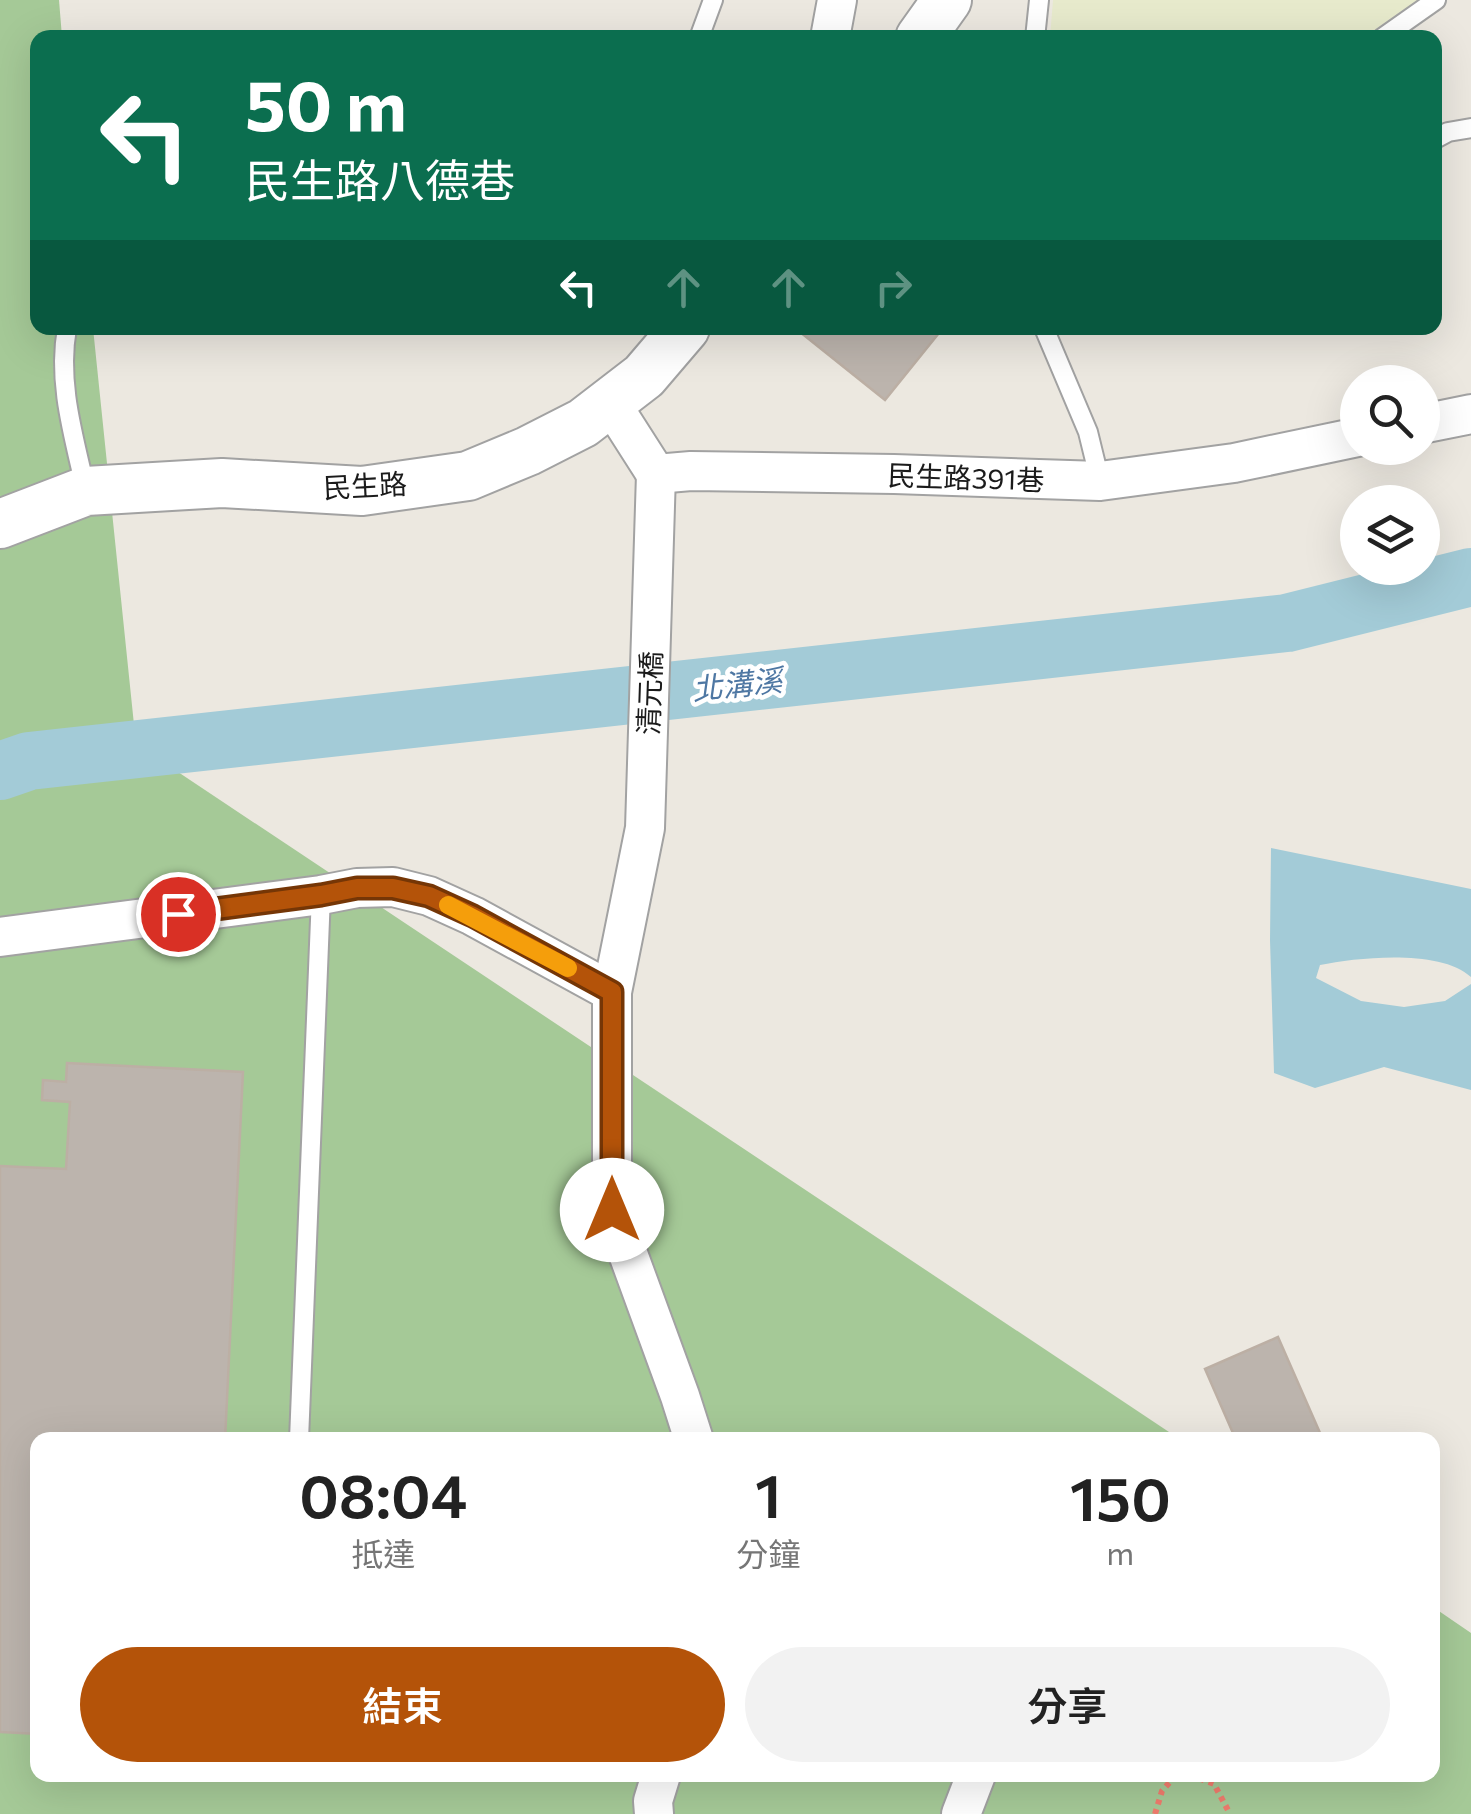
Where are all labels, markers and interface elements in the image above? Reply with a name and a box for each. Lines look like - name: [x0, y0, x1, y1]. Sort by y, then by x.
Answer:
- text: 50 m: [245, 60, 407, 145]
- icon: left: [80, 70, 210, 200]
- text: 民生路八德巷: [245, 151, 515, 206]
- icon: left: [551, 260, 606, 315]
- icon: ahead: [656, 260, 711, 315]
- icon: ahead: [761, 260, 816, 315]
- icon: right: [866, 260, 921, 315]
- map controls: [1340, 365, 1440, 585]
- button: search: [1340, 365, 1440, 465]
- street label: 民生路391巷: [887, 457, 1045, 497]
- street label: 民生路: [322, 466, 408, 504]
- button: layers: [1340, 485, 1440, 585]
- street label: 清元橋: [631, 650, 667, 736]
- water label: 北溝溪: [690, 659, 788, 706]
- pin: [136, 872, 221, 957]
- icon: arrive: [151, 887, 206, 942]
- position arrow: [560, 1158, 664, 1262]
- text: 08:04: [299, 1457, 467, 1530]
- text: 1: [755, 1457, 782, 1530]
- text: 150: [1070, 1460, 1171, 1533]
- text: m: [1106, 1532, 1134, 1572]
- text: 抵達: [351, 1533, 415, 1573]
- text: 分鐘: [736, 1533, 800, 1573]
- button: 結束: [80, 1647, 725, 1762]
- button: 分享: [745, 1647, 1390, 1762]

